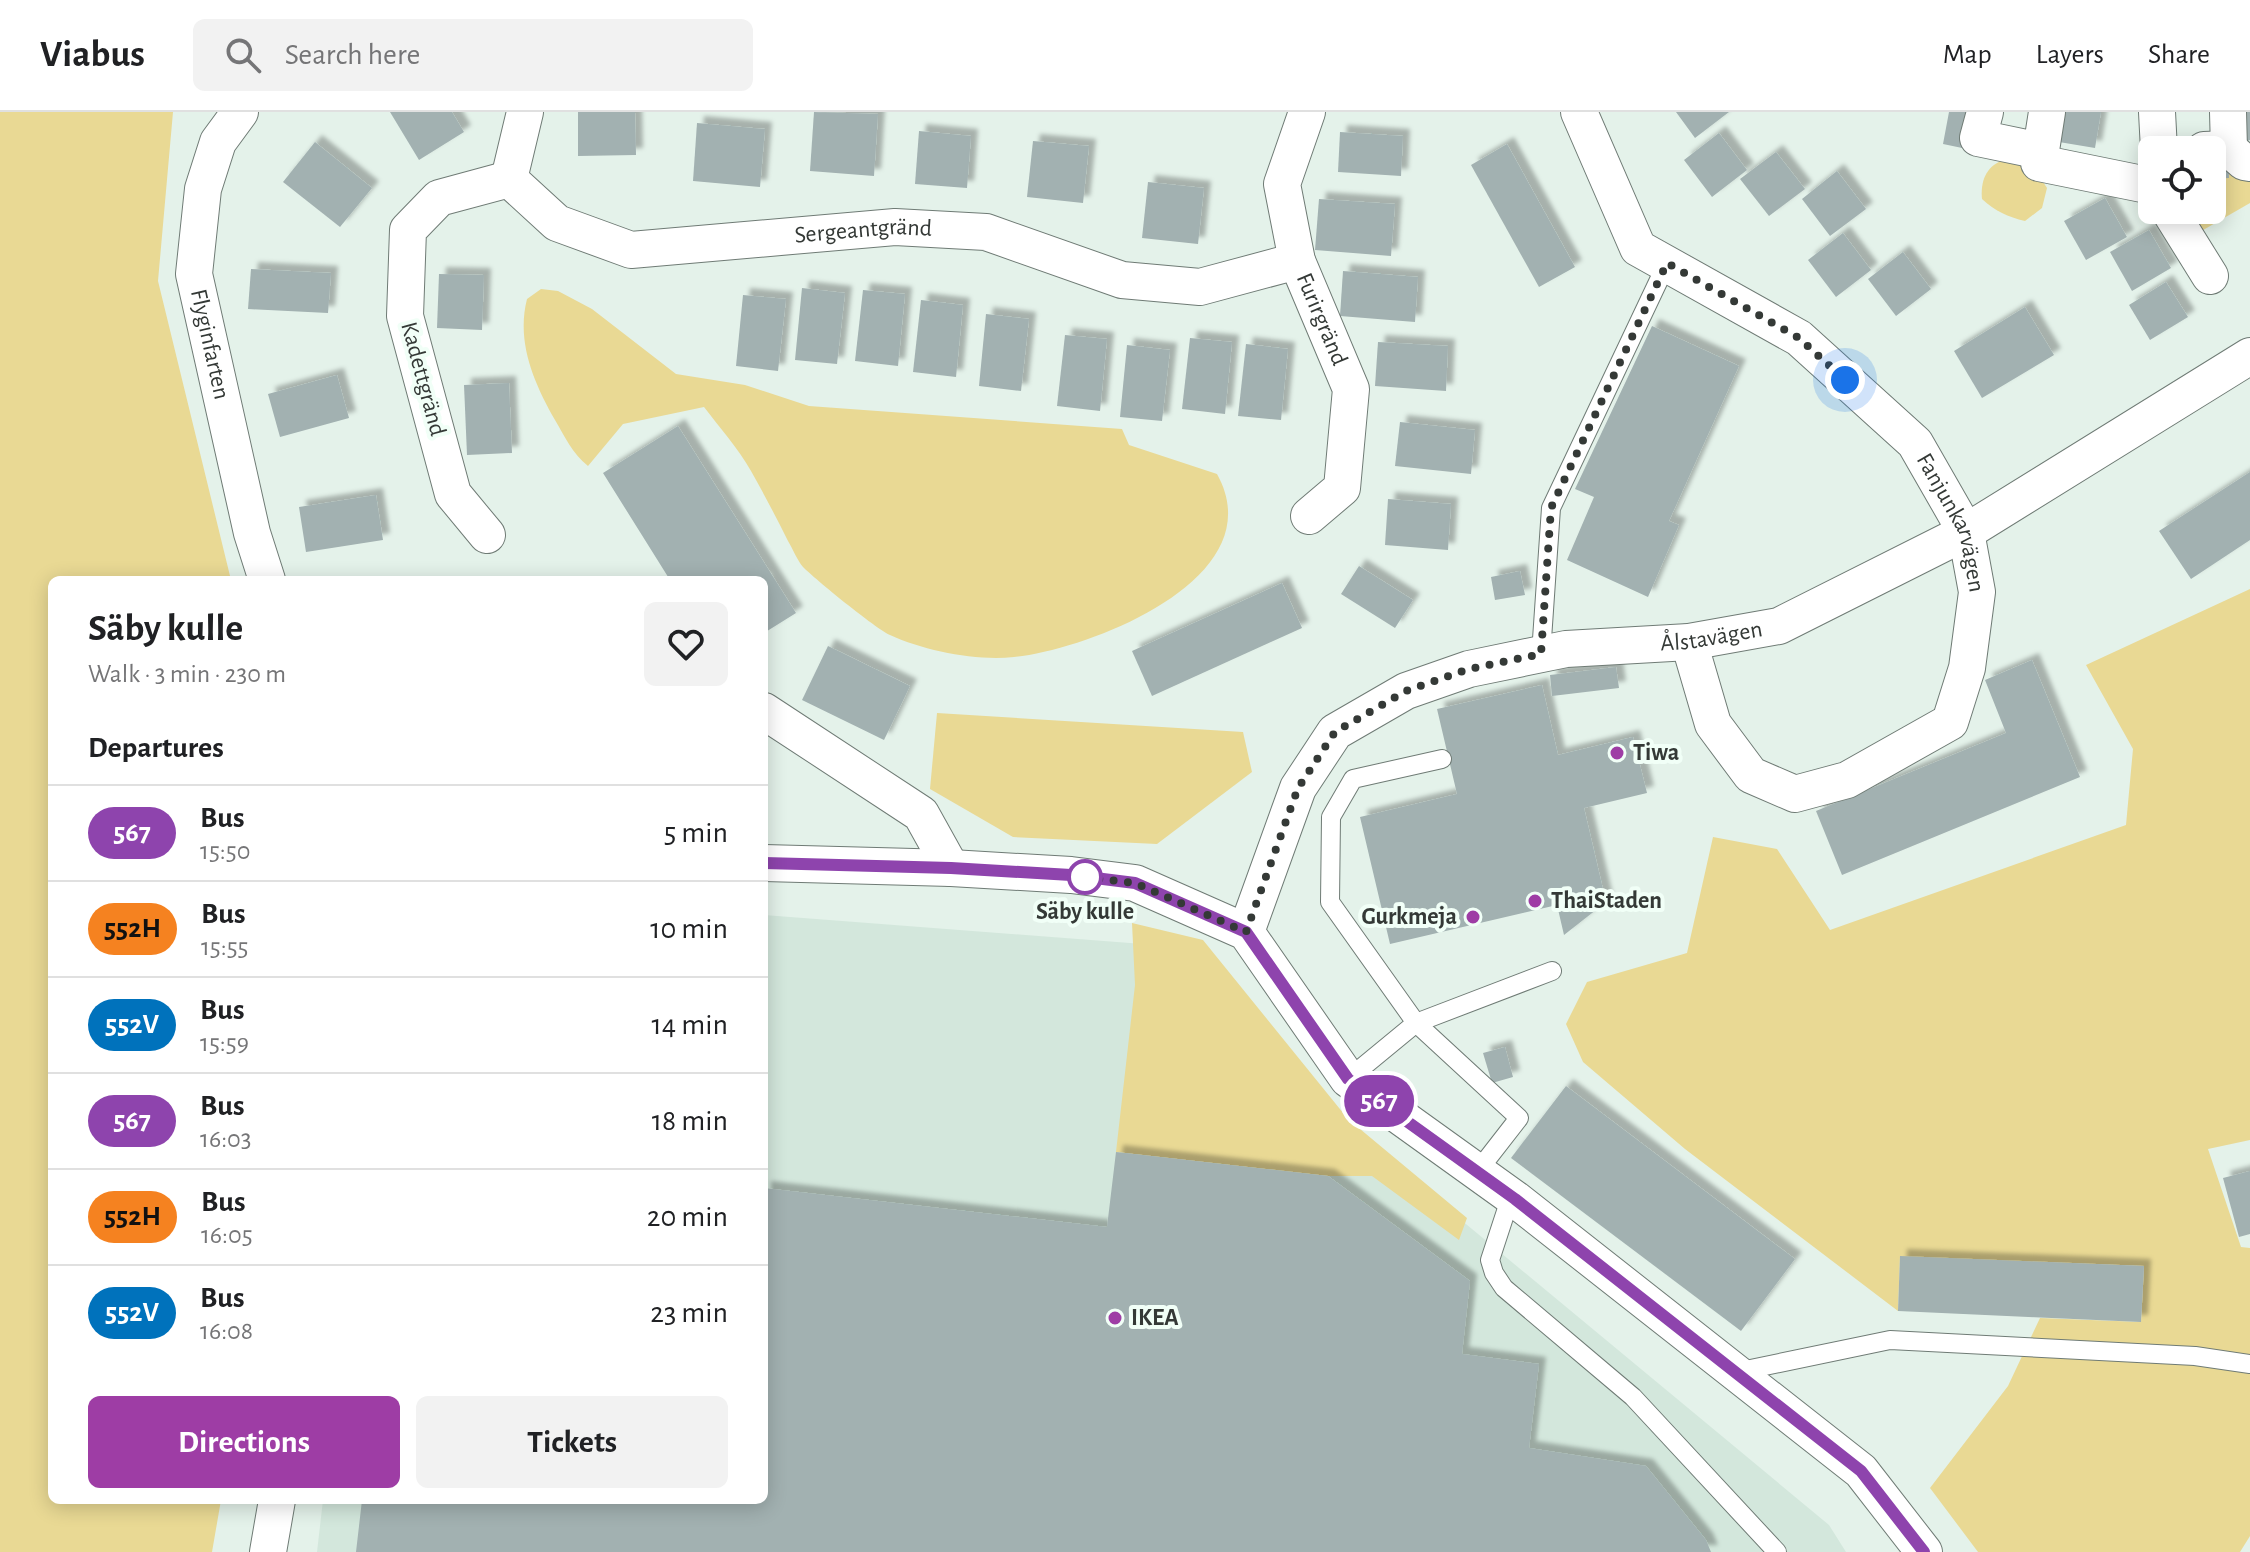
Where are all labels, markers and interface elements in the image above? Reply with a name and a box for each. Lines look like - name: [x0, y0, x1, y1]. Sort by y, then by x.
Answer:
- search box: [193, 19, 753, 91]
- icon: search: [221, 33, 265, 77]
- text: Viabus: [40, 36, 145, 74]
- text: Search here: [285, 40, 420, 70]
- text: Map: [1943, 41, 1992, 69]
- text: Layers: [2036, 41, 2104, 69]
- text: Share: [2148, 41, 2210, 69]
- map controls: [2138, 136, 2226, 224]
- button: locate: [2138, 136, 2226, 224]
- street label: Sergeantgränd: [794, 215, 933, 248]
- street label: Furirgränd: [1292, 270, 1352, 369]
- street label: Flyginfarten: [186, 287, 234, 402]
- street label: Kadettgränd: [396, 319, 450, 439]
- your location: [1825, 360, 1865, 400]
- street label: Fanjunkarvägen: [1912, 449, 1989, 594]
- button: heart: [644, 602, 728, 686]
- text: Säby kulle: [88, 610, 243, 648]
- street label: Ålstavägen: [1659, 617, 1764, 656]
- text: Walk · 3 min · 230 m: [88, 661, 286, 687]
- text: Departures: [88, 733, 224, 763]
- place label: Tiwa: [1633, 741, 1679, 765]
- marker: Tiwa: [1608, 744, 1626, 762]
- text: Bus: [200, 803, 245, 833]
- text: 5 min: [664, 818, 728, 848]
- text: 567: [113, 819, 151, 847]
- text: 15:50: [200, 838, 250, 864]
- marker: Säby kulle: [1068, 860, 1102, 894]
- place label: ThaiStaden: [1551, 889, 1662, 913]
- marker: ThaiStaden: [1526, 892, 1544, 910]
- text: Bus: [201, 899, 245, 929]
- place label: Säby kulle: [1036, 900, 1134, 924]
- place label: Gurkmeja: [1362, 905, 1457, 929]
- marker: Gurkmeja: [1464, 908, 1482, 926]
- text: 10 min: [650, 914, 728, 944]
- text: 552H: [104, 915, 161, 943]
- text: 15:55: [201, 934, 248, 960]
- text: Bus: [200, 995, 245, 1025]
- text: 14 min: [652, 1010, 728, 1040]
- text: 552V: [105, 1011, 159, 1039]
- text: 15:59: [200, 1030, 249, 1056]
- line badge: 567: [1333, 1075, 1425, 1127]
- text: 567: [1360, 1087, 1398, 1115]
- text: Bus: [200, 1091, 245, 1121]
- text: 18 min: [652, 1106, 728, 1136]
- text: 567: [113, 1107, 151, 1135]
- text: 16:03: [200, 1126, 252, 1152]
- text: Bus: [201, 1187, 245, 1217]
- text: 20 min: [647, 1202, 728, 1232]
- text: 552H: [104, 1203, 161, 1231]
- text: 16:05: [201, 1222, 253, 1248]
- text: Bus: [200, 1283, 245, 1313]
- text: 23 min: [650, 1298, 728, 1328]
- text: 552V: [105, 1299, 159, 1327]
- place label: IKEA: [1131, 1306, 1179, 1330]
- marker: IKEA: [1106, 1309, 1124, 1327]
- text: 16:08: [200, 1318, 253, 1344]
- button: Directions: [88, 1396, 400, 1488]
- button: Tickets: [416, 1396, 728, 1488]

